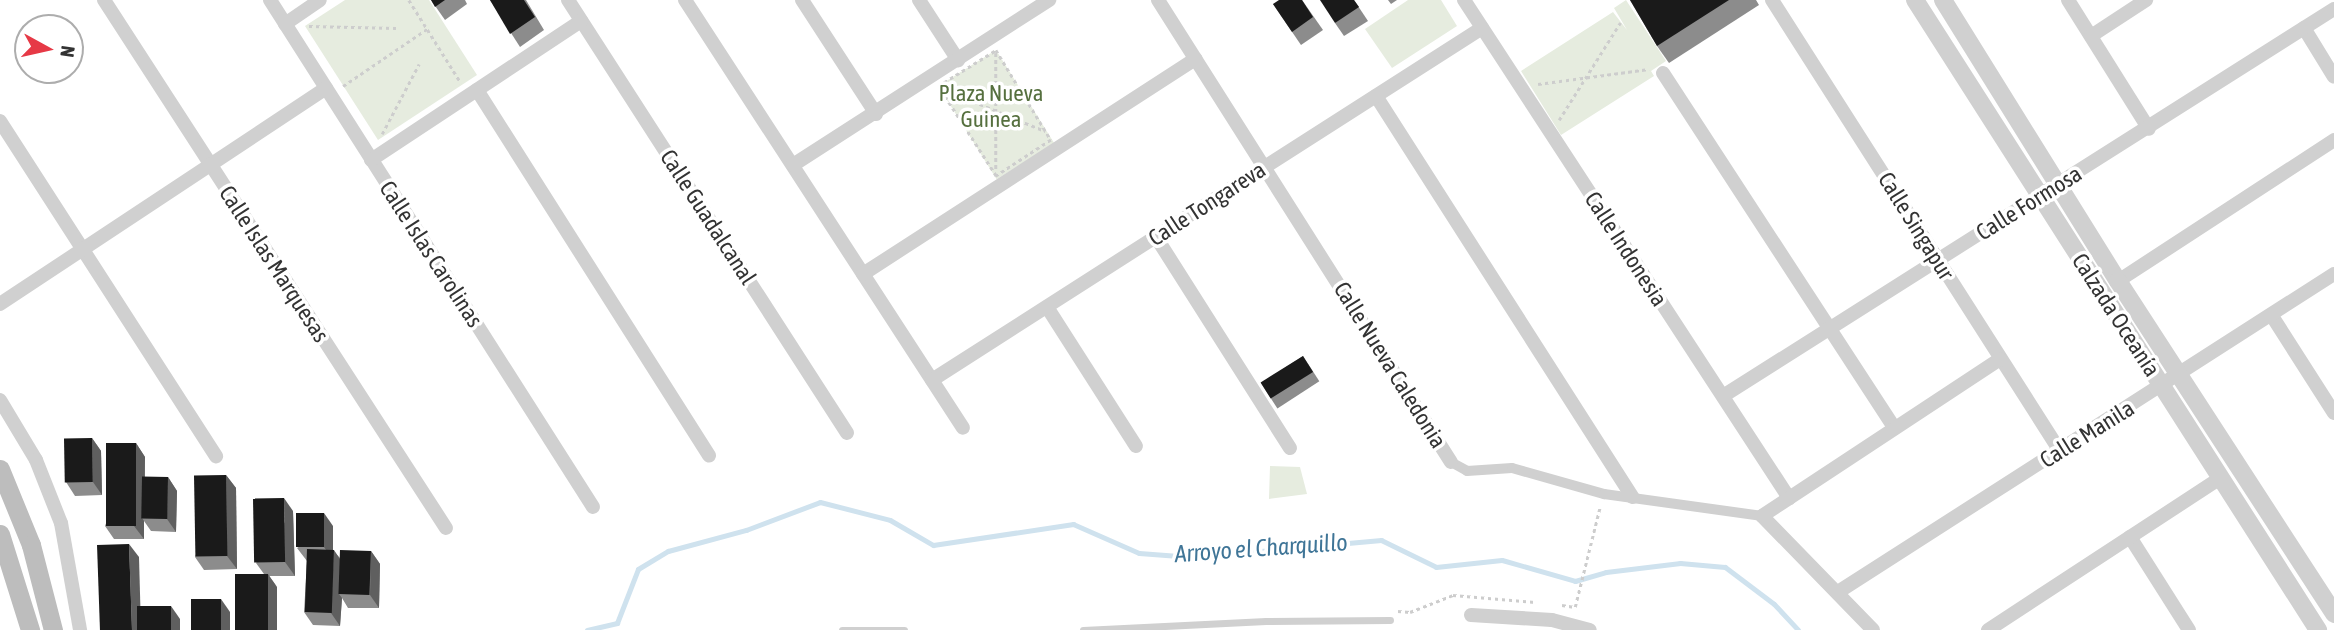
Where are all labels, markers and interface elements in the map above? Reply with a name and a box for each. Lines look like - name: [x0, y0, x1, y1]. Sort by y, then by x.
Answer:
- north arrow: [14, 14, 84, 84]
- text: N: [56, 45, 79, 59]
- park label: Plaza Nueva Guinea: [938, 79, 1044, 133]
- street label: Calle Guadalcanal: [654, 144, 762, 290]
- street label: Calle Tongareva: [1143, 156, 1271, 252]
- street label: Calle Formosa: [1971, 160, 2087, 246]
- street label: Calle Singapur: [1872, 167, 1960, 285]
- street label: Calle Islas Carolinas: [374, 176, 488, 332]
- street label: Calle Islas Marquesas: [213, 181, 335, 347]
- street label: Calle Indonesia: [1579, 187, 1673, 311]
- street label: Calzada Oceanía: [2066, 248, 2166, 382]
- street label: Calle Nueva Caledonia: [1328, 277, 1452, 453]
- street label: Calle Manila: [2035, 394, 2139, 474]
- water label: Arroyo el Charquillo: [1174, 528, 1348, 568]

